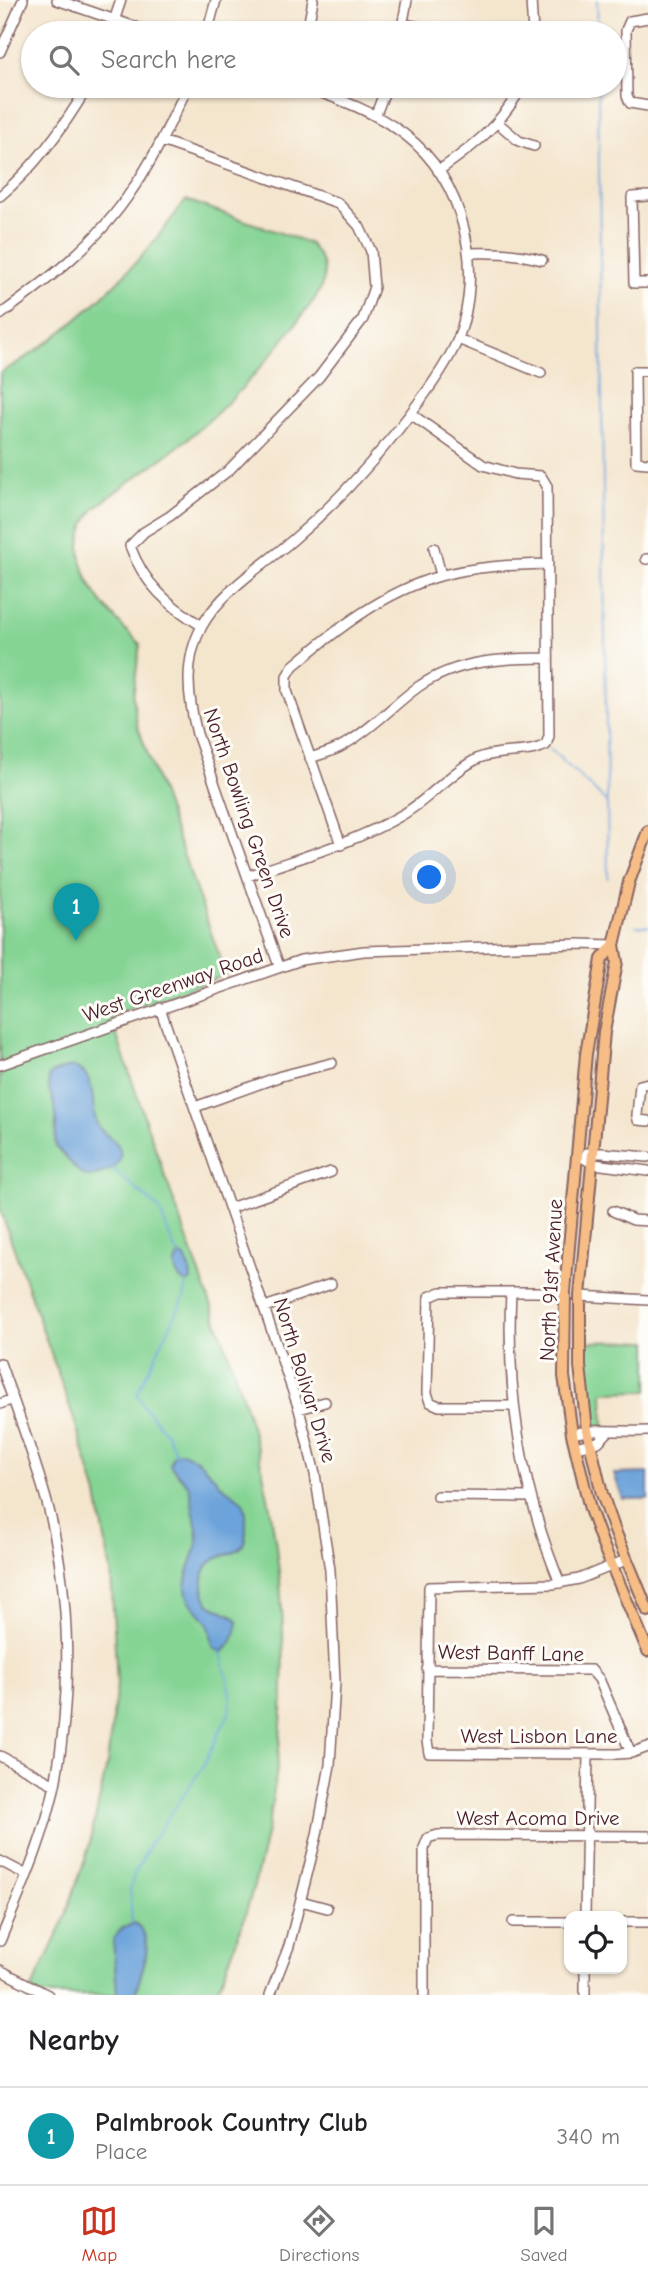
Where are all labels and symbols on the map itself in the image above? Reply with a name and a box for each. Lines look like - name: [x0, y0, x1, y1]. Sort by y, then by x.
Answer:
- street label: North Bowling Green Drive: [198, 705, 300, 941]
- your location: [412, 860, 446, 894]
- pin: 1: [53, 883, 99, 941]
- street label: West Greenway Road: [80, 943, 266, 1027]
- street label: North 91st Avenue: [535, 1198, 567, 1362]
- street label: North Bolivar Drive: [269, 1295, 341, 1465]
- street label: West Banff Lane: [438, 1640, 584, 1666]
- street label: West Lisbon Lane: [460, 1724, 618, 1748]
- street label: West Acoma Drive: [457, 1806, 619, 1830]

